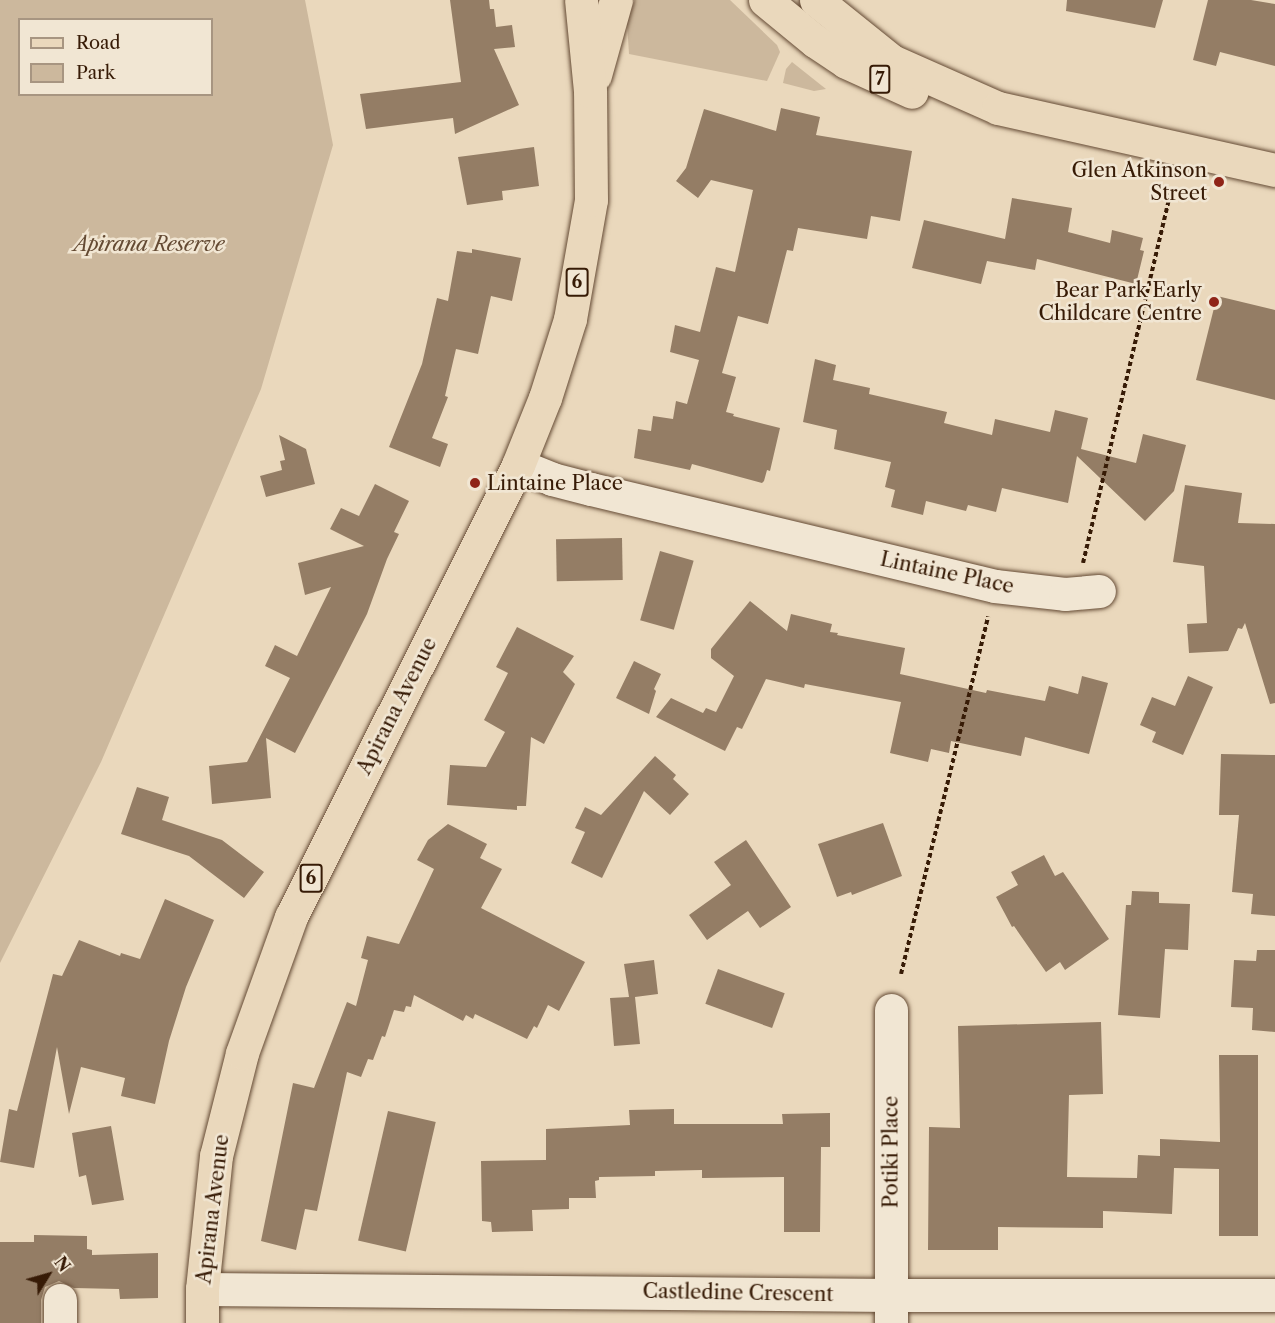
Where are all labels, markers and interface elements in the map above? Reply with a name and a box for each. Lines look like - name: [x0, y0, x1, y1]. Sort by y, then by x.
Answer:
- legend: [18, 18, 213, 96]
- text: Road: [76, 32, 121, 54]
- text: Park: [76, 62, 115, 84]
- road number: 7: [868, 64, 892, 94]
- place label: Glen Atkinson Street: [1071, 158, 1207, 205]
- marker: Glen Atkinson Street: [1212, 175, 1226, 189]
- park label: Apirana Reserve: [73, 232, 225, 256]
- road number: 6: [565, 267, 589, 297]
- place label: Bear Park Early Childcare Centre: [1039, 278, 1202, 325]
- marker: Bear Park Early Childcare Centre: [1207, 295, 1221, 309]
- place label: Lintaine Place: [487, 471, 623, 495]
- marker: Lintaine Place: [468, 476, 482, 490]
- street label: Lintaine Place: [878, 547, 1016, 599]
- street label: Apirana Avenue: [352, 633, 442, 779]
- road number: 6: [299, 863, 323, 893]
- street label: Potiki Place: [879, 1096, 903, 1208]
- street label: Apirana Avenue: [192, 1132, 234, 1286]
- north arrow: [18, 1245, 78, 1305]
- text: N: [50, 1253, 75, 1276]
- street label: Castledine Crescent: [642, 1279, 834, 1307]

